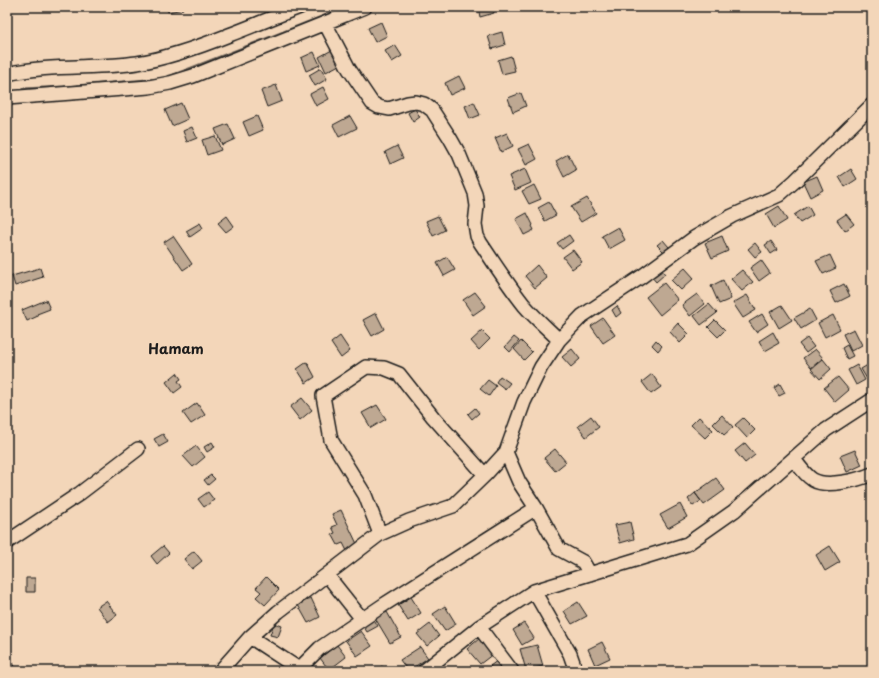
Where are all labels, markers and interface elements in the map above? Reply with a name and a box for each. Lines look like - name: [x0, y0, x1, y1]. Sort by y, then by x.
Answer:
- district label: Hamam: [148, 338, 204, 359]

